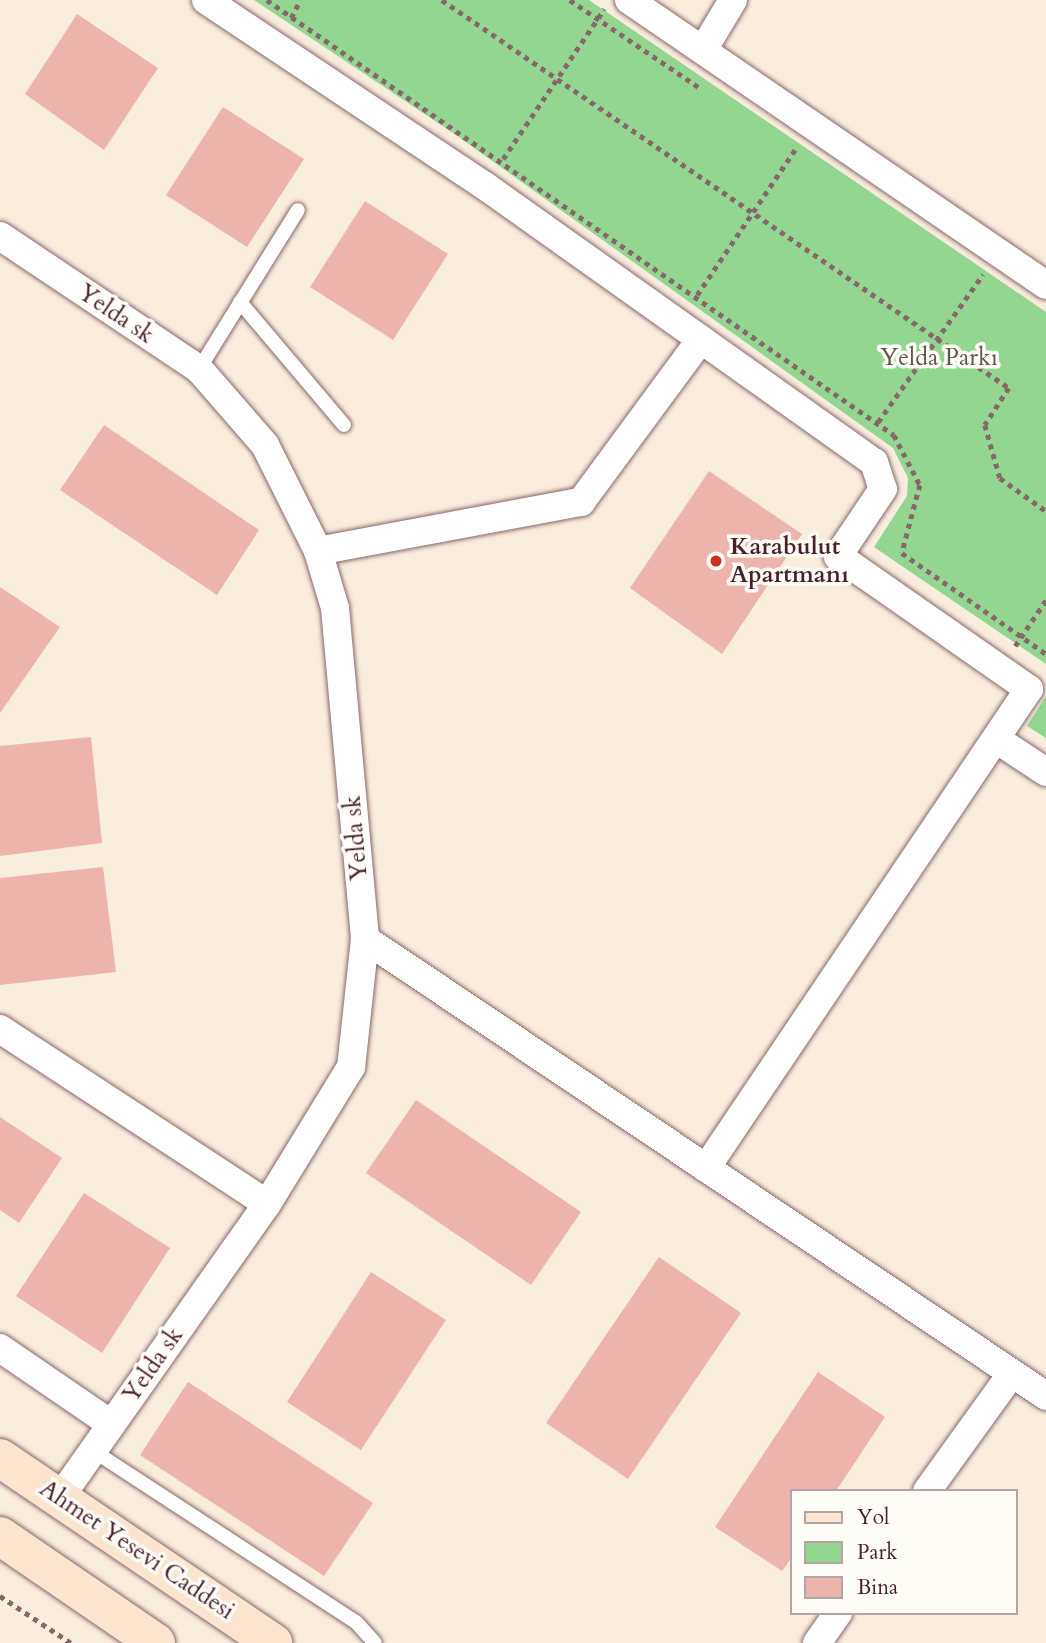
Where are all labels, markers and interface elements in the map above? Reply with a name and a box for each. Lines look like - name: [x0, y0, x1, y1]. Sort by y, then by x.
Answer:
- street label: Yelda sk: [73, 278, 159, 350]
- park label: Yelda Parkı: [880, 344, 998, 372]
- place label: Karabulut Apartmanı: [730, 533, 849, 589]
- marker: Karabulut Apartmanı: [708, 553, 724, 569]
- street label: Yelda sk: [338, 794, 374, 882]
- street label: Yelda sk: [117, 1322, 189, 1408]
- street label: Ahmet Yesevi Caddesi: [34, 1474, 240, 1626]
- legend: [790, 1489, 1018, 1615]
- text: Yol: [857, 1503, 889, 1532]
- text: Park: [857, 1538, 897, 1567]
- text: Bina: [857, 1573, 898, 1602]

